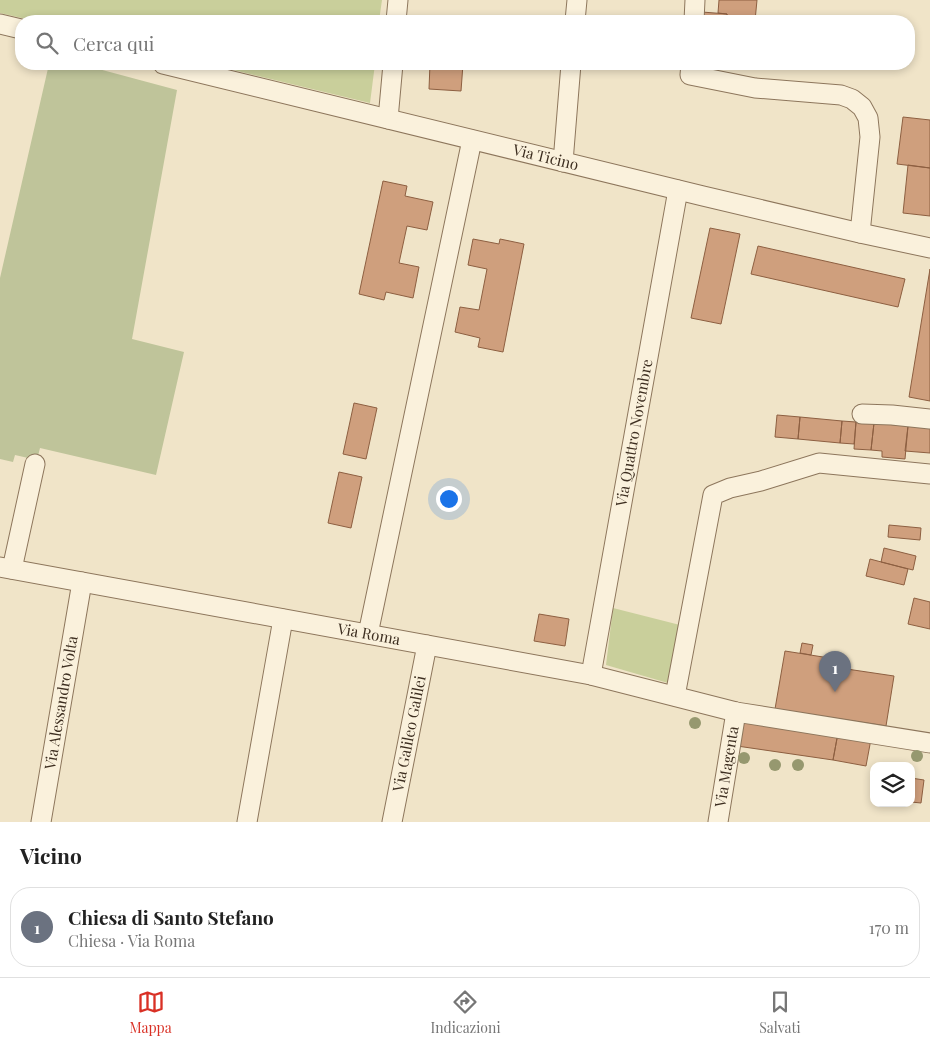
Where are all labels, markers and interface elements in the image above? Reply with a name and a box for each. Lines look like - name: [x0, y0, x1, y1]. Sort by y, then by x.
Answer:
- search box: [15, 15, 915, 70]
- icon: search: [33, 29, 61, 57]
- text: Cerca qui: [73, 30, 154, 56]
- street label: Via Ticino: [510, 139, 581, 174]
- street label: Via Quattro Novembre: [610, 357, 656, 509]
- your location: [436, 486, 462, 512]
- street label: Via Roma: [335, 618, 402, 649]
- street label: Via Alessandro Volta: [39, 634, 82, 772]
- pin: 1: [819, 651, 851, 692]
- street label: Via Galileo Galilei: [387, 673, 430, 794]
- street label: Via Magenta: [709, 724, 743, 810]
- map controls: [870, 762, 915, 807]
- button: layers: [870, 762, 915, 807]
- text: Vicino: [20, 841, 82, 869]
- text: Chiesa di Santo Stefano: [68, 904, 274, 930]
- text: 1: [34, 917, 40, 938]
- text: 170 m: [869, 917, 909, 938]
- text: Chiesa · Via Roma: [68, 930, 195, 951]
- tab: Mappa: [129, 988, 172, 1037]
- tab: Indicazioni: [430, 988, 501, 1037]
- tab: Salvati: [759, 988, 801, 1037]

